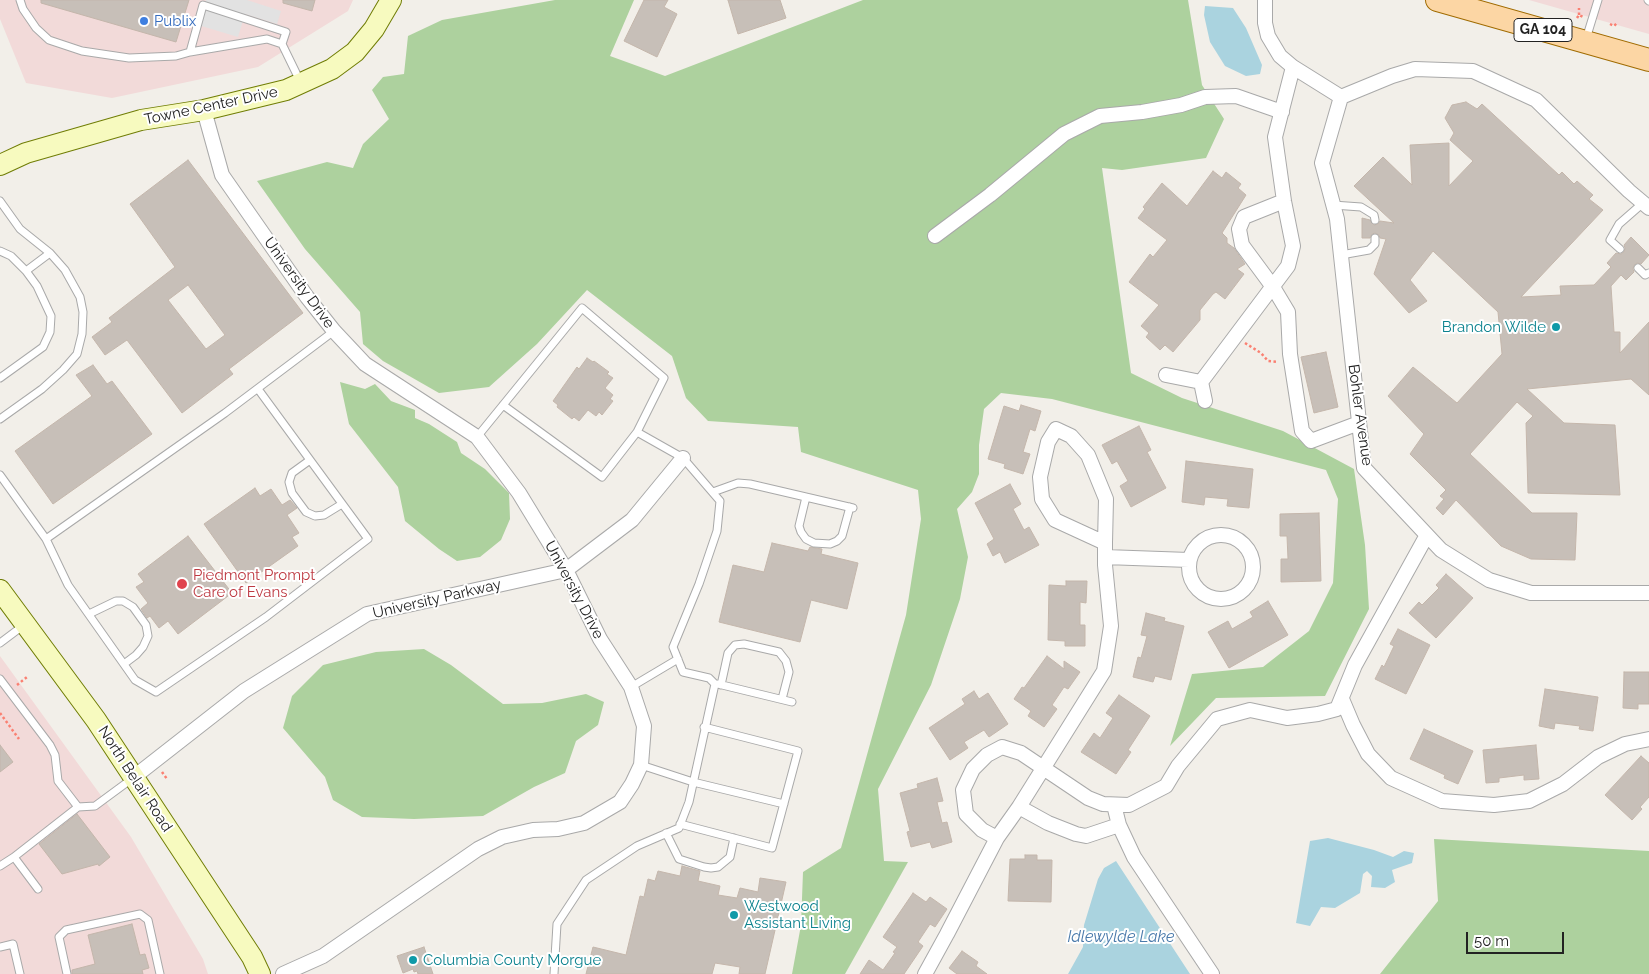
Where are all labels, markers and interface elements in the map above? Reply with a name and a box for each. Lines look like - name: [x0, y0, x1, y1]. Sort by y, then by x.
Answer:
- place label: Publix: [154, 12, 196, 30]
- marker: Publix: [138, 15, 150, 27]
- road number: GA 104: [1514, 18, 1572, 42]
- street label: Towne Center Drive: [143, 83, 279, 129]
- street label: University Drive: [260, 234, 338, 332]
- place label: Brandon Wilde: [1442, 318, 1546, 336]
- marker: Brandon Wilde: [1550, 321, 1562, 333]
- street label: Bohler Avenue: [1344, 363, 1376, 467]
- street label: University Drive: [541, 538, 607, 642]
- place label: Piedmont Prompt Care of Evans: [193, 566, 315, 601]
- street label: University Parkway: [371, 575, 503, 623]
- marker: Piedmont Prompt Care of Evans: [175, 577, 189, 591]
- street label: North Belair Road: [94, 723, 176, 835]
- place label: Westwood Assistant Living: [744, 897, 851, 932]
- marker: Westwood Assistant Living: [728, 909, 740, 921]
- scale bar: [1469, 922, 1566, 954]
- water label: Idlewylde Lake: [1067, 927, 1175, 947]
- text: 50 m: [1474, 932, 1509, 950]
- place label: Columbia County Morgue: [423, 951, 601, 969]
- marker: Columbia County Morgue: [407, 954, 419, 966]

